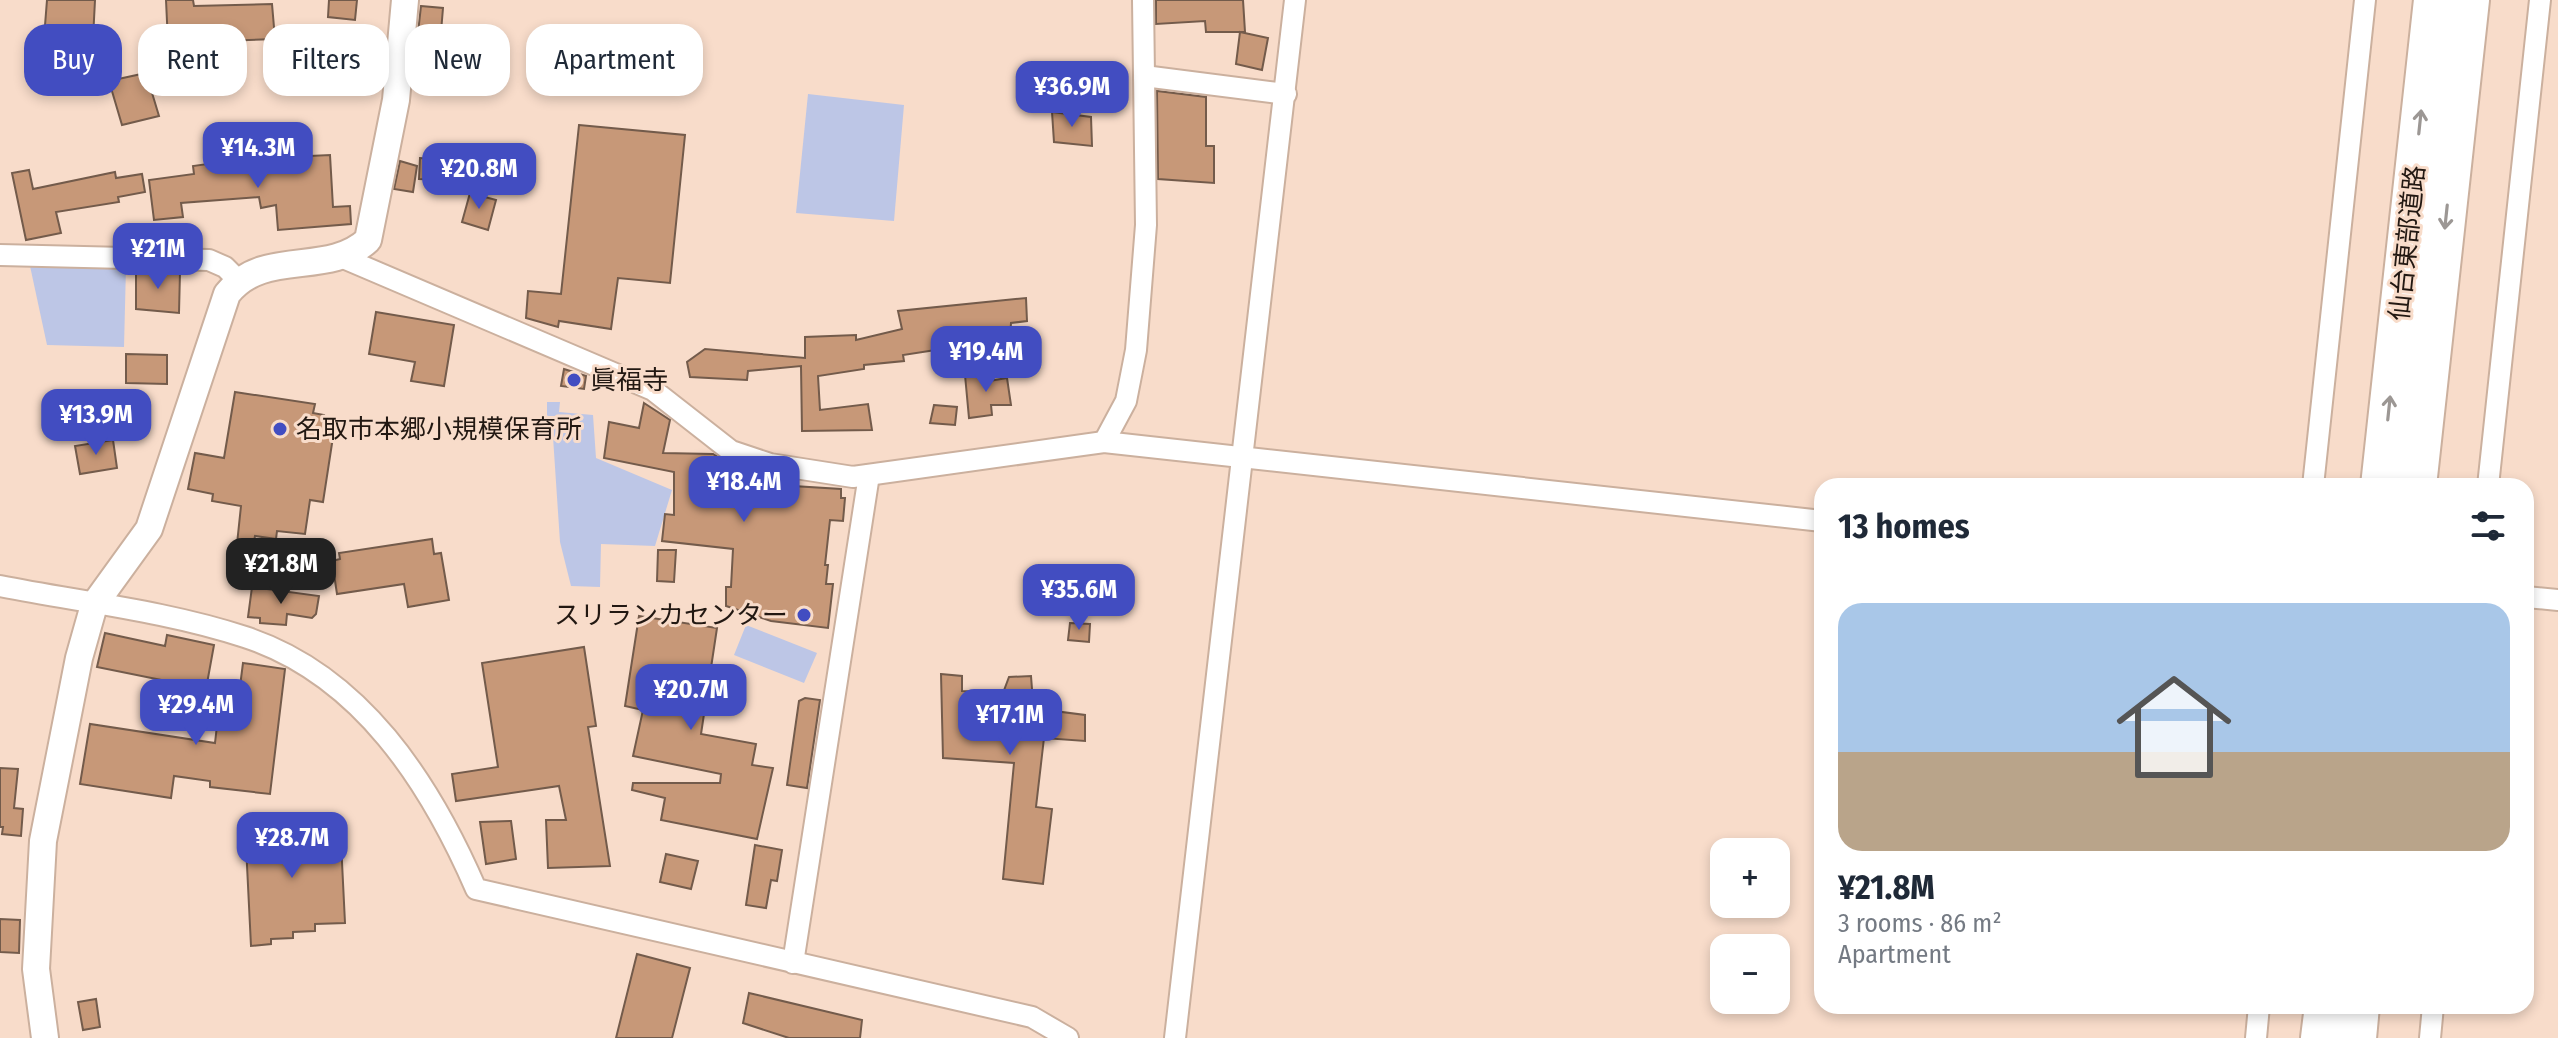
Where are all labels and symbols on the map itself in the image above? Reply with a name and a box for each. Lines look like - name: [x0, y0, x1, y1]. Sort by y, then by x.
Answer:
- pin: ¥36.9M: [1007, 61, 1137, 129]
- one-way arrow: [2412, 109, 2427, 136]
- pin: ¥14.3M: [193, 122, 323, 190]
- pin: ¥20.8M: [414, 143, 544, 211]
- street label: 仙台東部道路: [2384, 164, 2431, 322]
- one-way arrow: [2439, 203, 2454, 230]
- pin: ¥21M: [111, 223, 205, 291]
- pin: ¥19.4M: [921, 326, 1051, 394]
- place label: 眞福寺: [590, 365, 668, 396]
- marker: 眞福寺: [565, 371, 583, 389]
- pin: ¥13.9M: [31, 389, 161, 457]
- one-way arrow: [2381, 396, 2396, 422]
- place label: 名取市本郷小規模保育所: [296, 414, 582, 445]
- marker: 名取市本郷小規模保育所: [271, 420, 289, 438]
- pin: ¥18.4M: [679, 456, 809, 524]
- pin: ¥21.8M: [216, 538, 346, 606]
- pin: ¥35.6M: [1014, 564, 1144, 632]
- place label: スリランカセンター: [554, 600, 788, 631]
- marker: スリランカセンター: [795, 606, 813, 624]
- pin: ¥20.7M: [626, 664, 756, 732]
- pin: ¥29.4M: [131, 679, 261, 747]
- pin: ¥17.1M: [945, 689, 1075, 757]
- pin: ¥28.7M: [227, 812, 357, 880]

